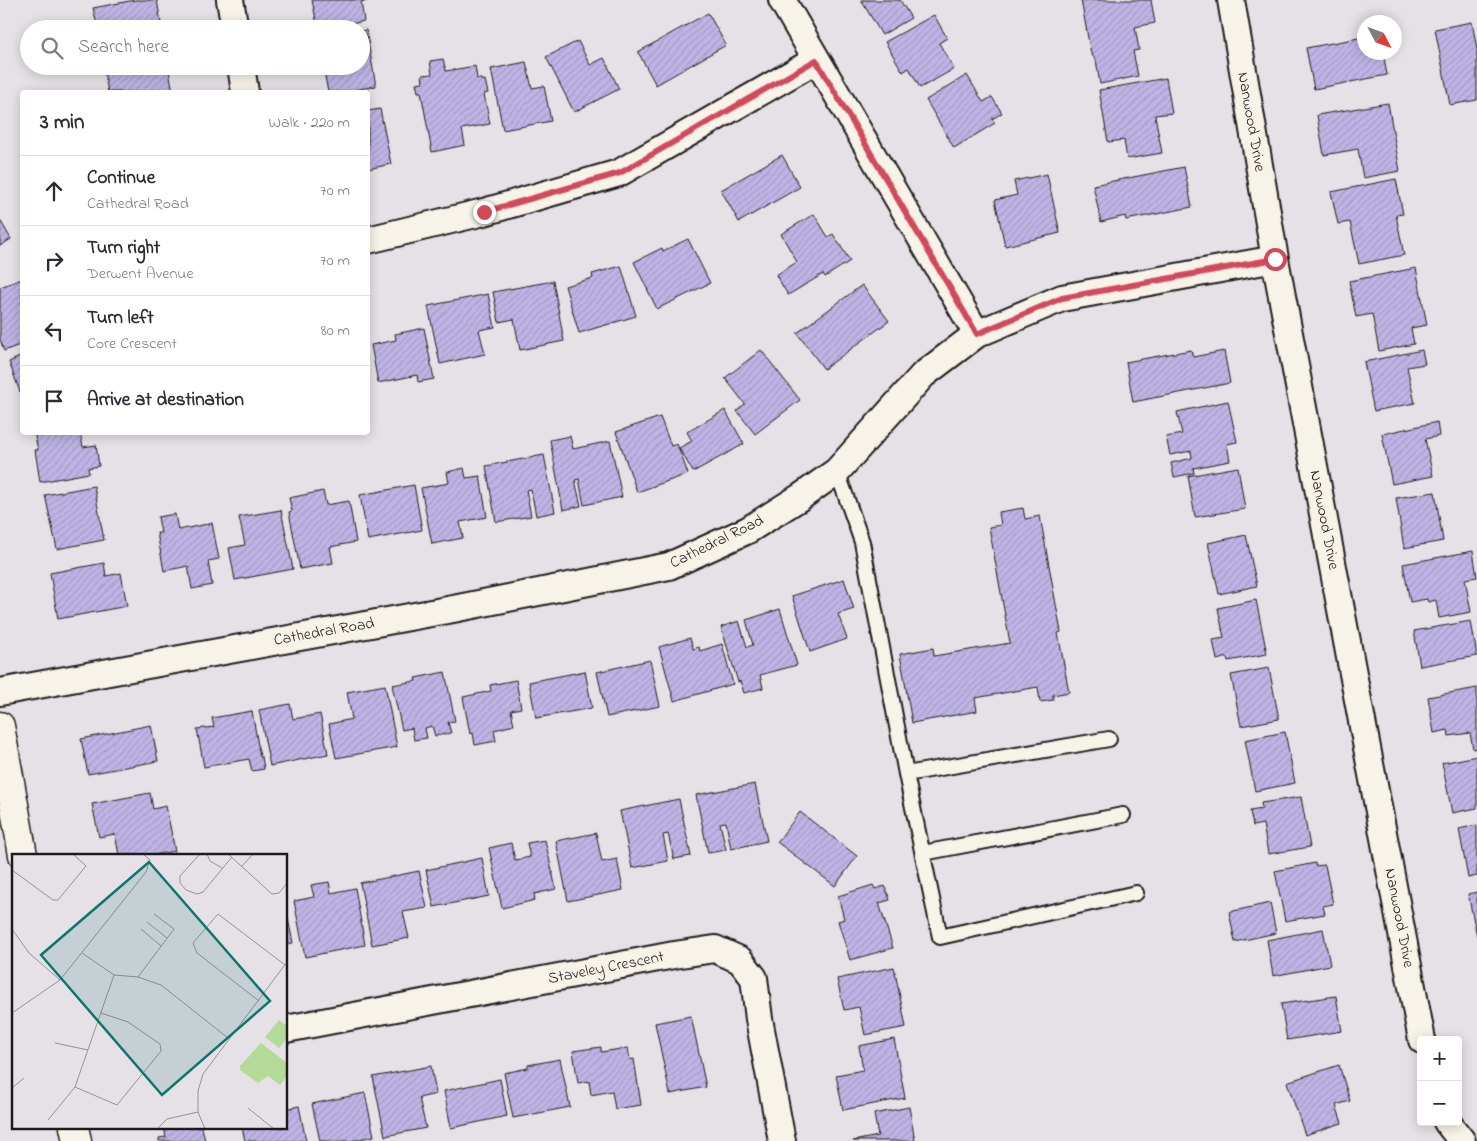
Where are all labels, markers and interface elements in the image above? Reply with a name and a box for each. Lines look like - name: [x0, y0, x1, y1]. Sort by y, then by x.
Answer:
- north arrow: [1357, 15, 1402, 60]
- search box: [20, 20, 370, 75]
- icon: search: [38, 34, 66, 62]
- text: Search here: [78, 34, 169, 61]
- street label: Nanwood Drive: [1230, 70, 1272, 174]
- text: 3 min: [40, 108, 84, 138]
- text: Walk · 220 m: [269, 111, 350, 135]
- text: Continue: [87, 165, 155, 192]
- icon: ahead: [40, 177, 68, 205]
- text: 70 m: [320, 179, 350, 203]
- text: Cathedral Road: [87, 192, 189, 216]
- route end: [473, 201, 496, 224]
- text: Turn right: [87, 235, 160, 262]
- icon: right: [40, 247, 68, 275]
- route start: [1264, 248, 1287, 271]
- text: 70 m: [320, 249, 350, 273]
- text: Derwent Avenue: [87, 262, 194, 286]
- text: Turn left: [87, 305, 154, 332]
- icon: left: [40, 317, 68, 345]
- text: 80 m: [321, 319, 350, 343]
- text: Core Crescent: [87, 332, 177, 356]
- icon: arrive: [40, 387, 68, 415]
- text: Arrive at destination: [87, 387, 244, 414]
- street label: Nanwood Drive: [1303, 468, 1346, 573]
- street label: Cathedral Road: [666, 509, 768, 575]
- street label: Cathedral Road: [272, 611, 376, 653]
- inset map: [12, 854, 288, 1128]
- street label: Nanwood Drive: [1378, 866, 1421, 971]
- street label: Staveley Crescent: [546, 945, 667, 991]
- map controls: [1417, 1036, 1462, 1126]
- button: +: [1417, 1036, 1462, 1081]
- button: −: [1417, 1081, 1462, 1126]

